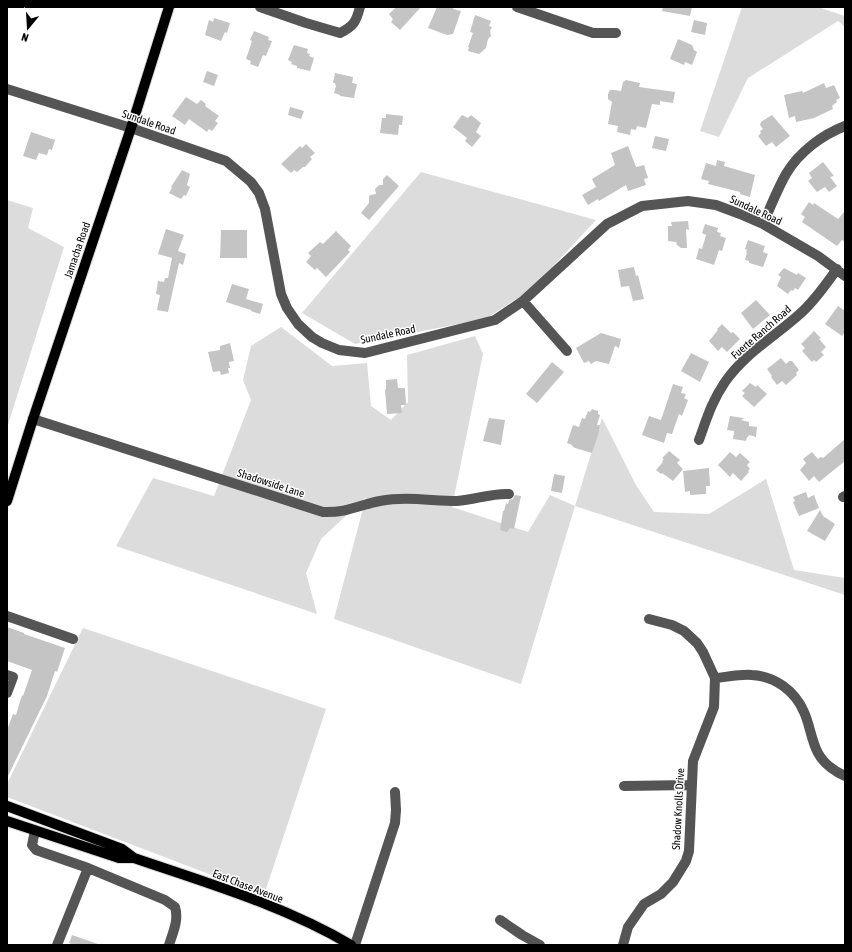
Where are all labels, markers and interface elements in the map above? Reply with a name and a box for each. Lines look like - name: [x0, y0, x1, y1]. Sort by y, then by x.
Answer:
- north arrow: [8, 8, 48, 48]
- text: N: [20, 31, 30, 44]
- street label: Sundale Road: [121, 107, 177, 137]
- street label: Sundale Road: [728, 193, 784, 227]
- street label: Jamacha Road: [62, 220, 92, 280]
- street label: Fuerte Ranch Road: [729, 303, 793, 361]
- street label: Sundale Road: [359, 322, 417, 346]
- street label: Shadowside Lane: [236, 467, 306, 499]
- street label: Shadow Knolls Drive: [670, 768, 686, 850]
- street label: East Chase Avenue: [211, 867, 285, 905]

